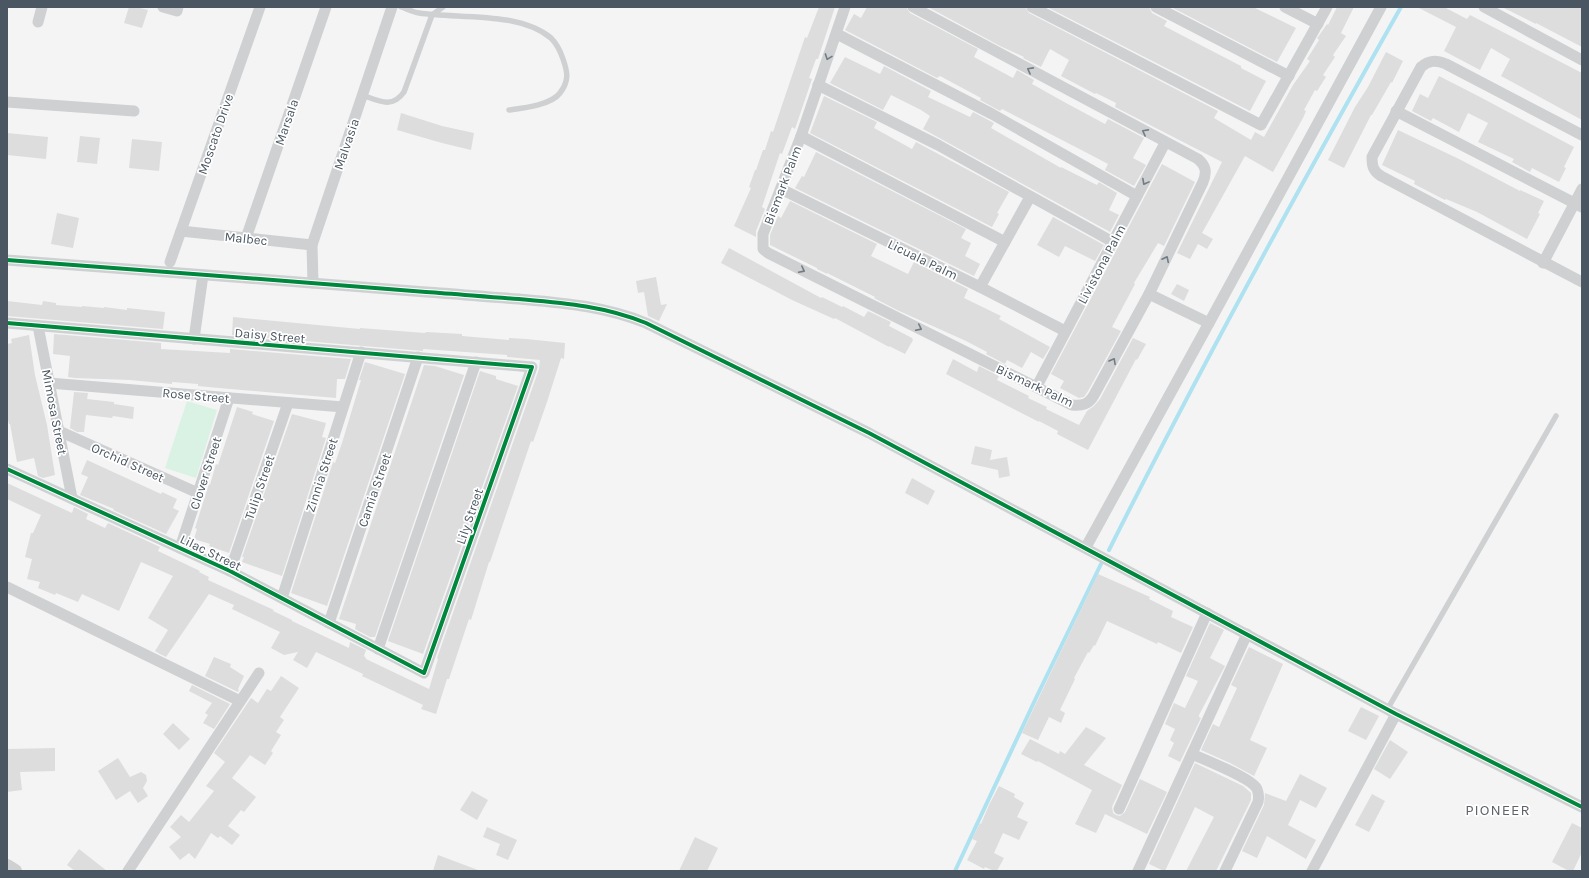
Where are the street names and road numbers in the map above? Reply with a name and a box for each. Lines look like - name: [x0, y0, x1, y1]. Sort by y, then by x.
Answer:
- street label: Moscato Drive: [195, 92, 236, 176]
- street label: Marsala: [272, 97, 301, 147]
- street label: Malvasia: [331, 116, 362, 172]
- street label: Bismark Palm: [761, 144, 804, 227]
- street label: Livistona Palm: [1074, 222, 1129, 306]
- street label: Malbec: [224, 229, 268, 248]
- street label: Licuala Palm: [885, 236, 960, 283]
- street label: Daisy Street: [234, 325, 306, 346]
- street label: Bismark Palm: [994, 361, 1076, 410]
- street label: Mimosa Street: [39, 368, 70, 456]
- street label: Rose Street: [162, 385, 230, 406]
- street label: Clover Street: [187, 435, 224, 511]
- street label: Zinnia Street: [302, 436, 341, 514]
- street label: Orchid Street: [89, 440, 167, 485]
- street label: Camia Street: [355, 451, 394, 529]
- street label: Tulip Street: [241, 453, 278, 521]
- street label: Lily Street: [453, 486, 486, 546]
- street label: Lilac Street: [178, 531, 244, 574]

